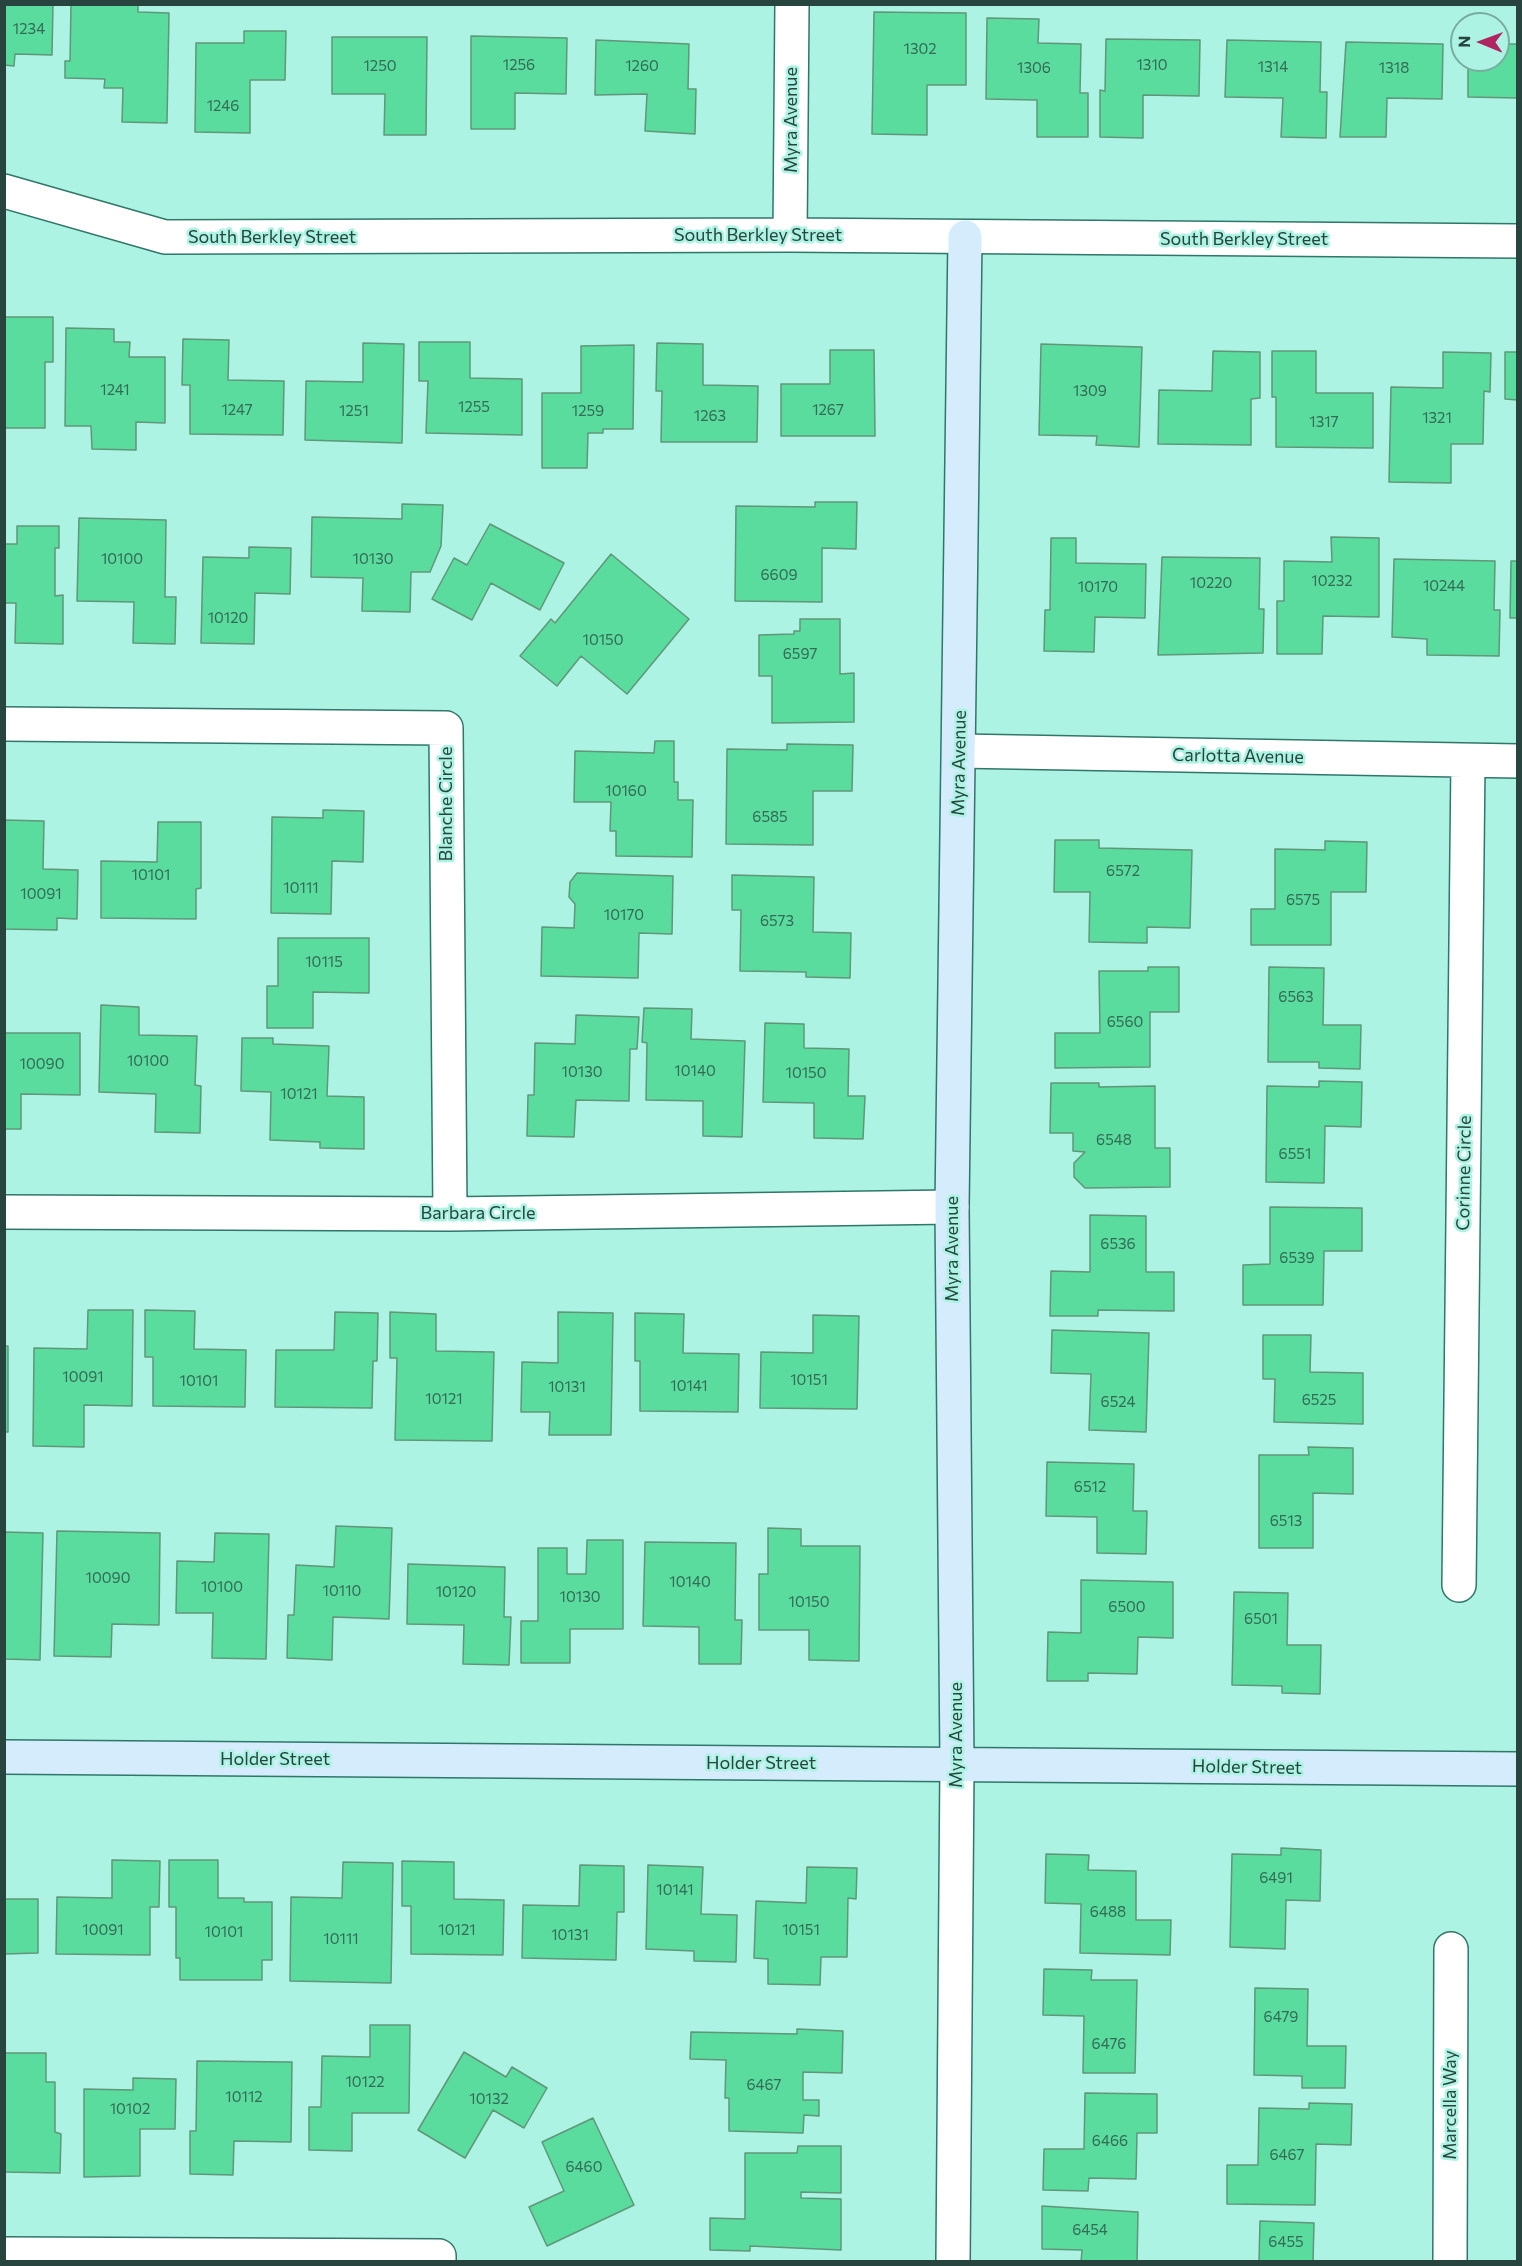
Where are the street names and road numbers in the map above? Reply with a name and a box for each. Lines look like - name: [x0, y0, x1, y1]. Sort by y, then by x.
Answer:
- street label: Myra Avenue: [780, 67, 802, 173]
- street label: South Berkley Street: [674, 224, 842, 246]
- street label: South Berkley Street: [188, 226, 356, 248]
- street label: South Berkley Street: [1160, 228, 1328, 250]
- street label: Myra Avenue: [947, 710, 971, 816]
- street label: Carlotta Avenue: [1172, 744, 1304, 768]
- street label: Blanche Circle: [435, 747, 457, 861]
- street label: Corinne Circle: [1452, 1115, 1476, 1231]
- street label: Myra Avenue: [941, 1196, 963, 1302]
- street label: Barbara Circle: [421, 1202, 535, 1224]
- street label: Myra Avenue: [945, 1682, 967, 1788]
- street label: Holder Street: [220, 1748, 330, 1770]
- street label: Holder Street: [706, 1752, 816, 1774]
- street label: Holder Street: [1192, 1755, 1302, 1779]
- street label: Marcella Way: [1439, 2050, 1461, 2160]

